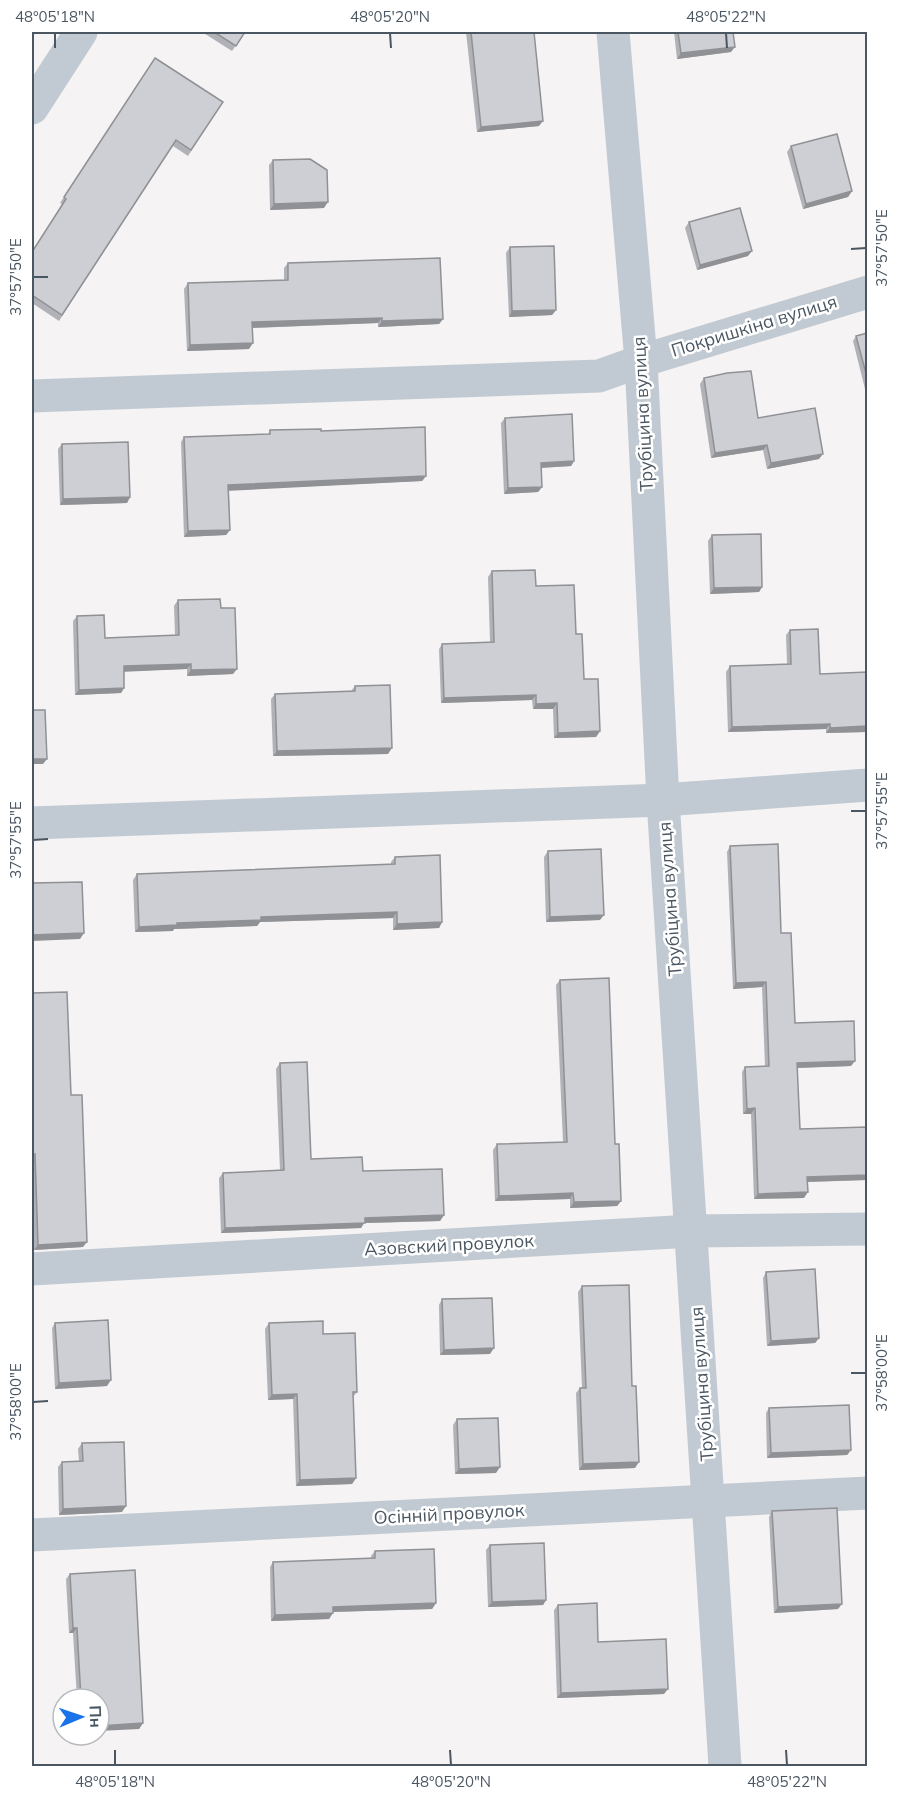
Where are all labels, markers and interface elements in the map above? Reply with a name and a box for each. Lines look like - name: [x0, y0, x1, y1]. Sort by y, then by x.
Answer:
- text: 48°05'18"N: [15, 7, 95, 26]
- text: 48°05'20"N: [350, 7, 430, 26]
- text: 48°05'22"N: [686, 7, 766, 26]
- text: 37°57'50"E: [872, 209, 891, 287]
- text: 37°57'50"E: [6, 238, 25, 316]
- street label: Покришкіна вулиця: [668, 289, 840, 362]
- street label: Трубіцина вулиця: [627, 336, 658, 492]
- text: 37°57'55"E: [872, 772, 891, 850]
- text: 37°57'55"E: [6, 801, 25, 879]
- street label: Трубіцина вулиця: [653, 821, 686, 977]
- street label: Азовский провулок: [364, 1229, 535, 1260]
- street label: Трубіцина вулиця: [685, 1306, 718, 1462]
- text: 37°58'00"E: [872, 1334, 891, 1412]
- text: 37°58'00"E: [6, 1363, 25, 1441]
- street label: Осінній провулок: [373, 1498, 525, 1529]
- north arrow: [51, 1687, 111, 1747]
- text: Пн: [86, 1705, 106, 1728]
- text: 48°05'18"N: [75, 1772, 155, 1791]
- text: 48°05'20"N: [411, 1772, 491, 1791]
- text: 48°05'22"N: [747, 1772, 827, 1791]

